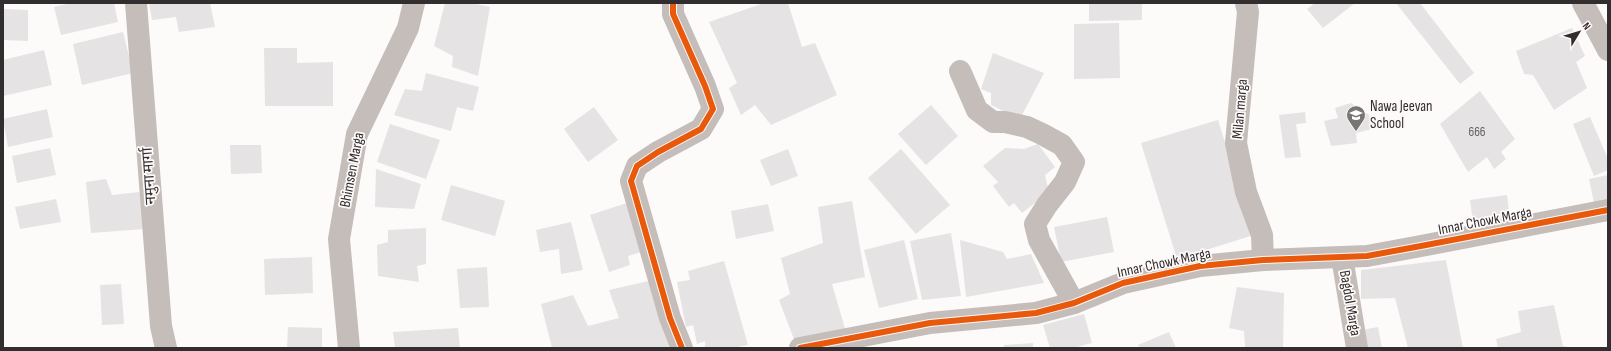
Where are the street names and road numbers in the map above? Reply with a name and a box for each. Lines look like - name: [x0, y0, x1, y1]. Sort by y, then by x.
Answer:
- street label: Milan marga: [1228, 78, 1252, 140]
- street label: Bhimsen Marga: [335, 131, 369, 209]
- street label: नमुना मार्गा: [137, 146, 160, 205]
- street label: Innar Chowk Marga: [1437, 203, 1534, 239]
- street label: Innar Chowk Marga: [1116, 244, 1213, 282]
- street label: Bagdol Marga: [1335, 269, 1365, 337]

